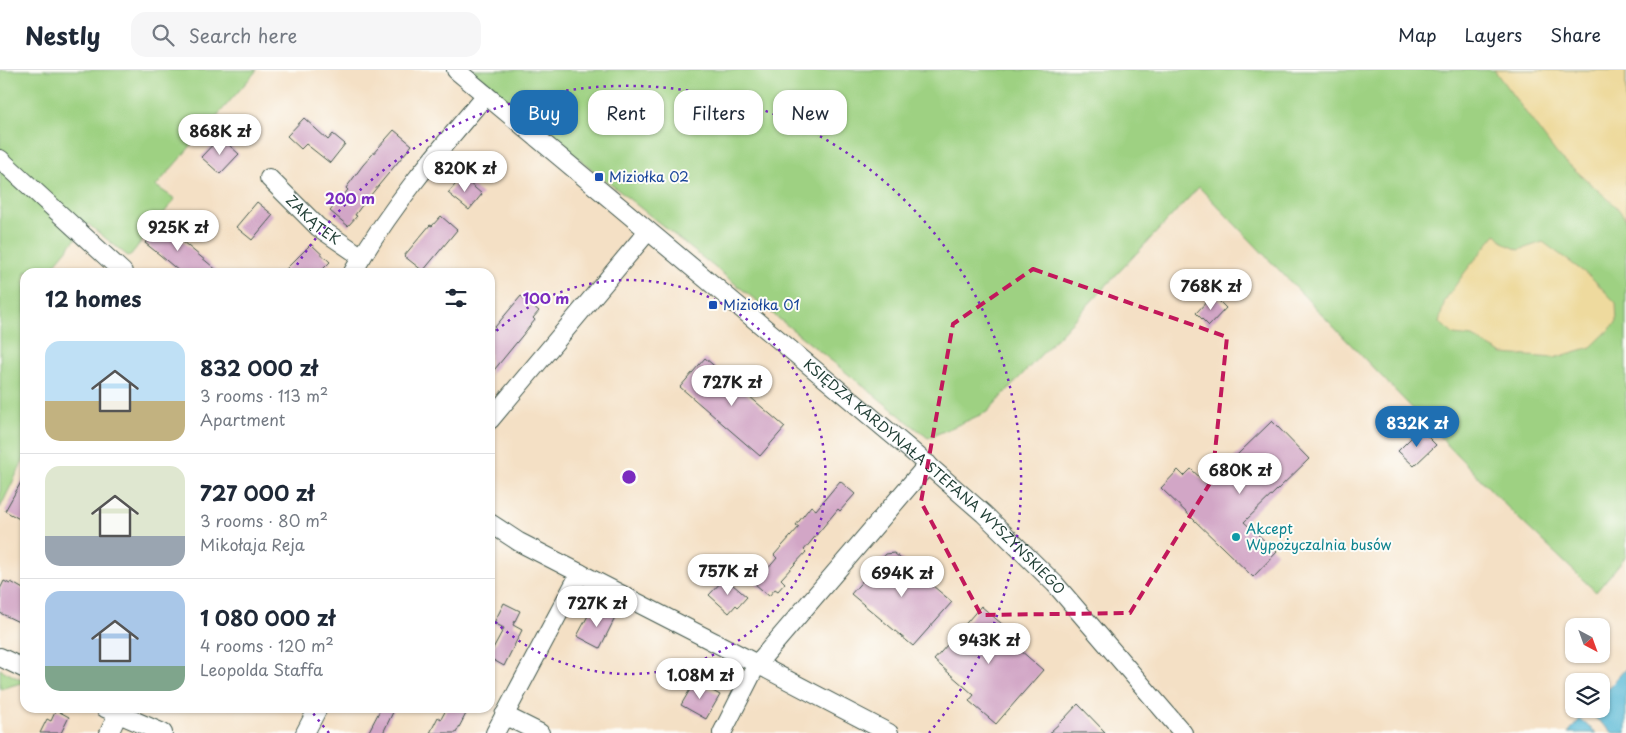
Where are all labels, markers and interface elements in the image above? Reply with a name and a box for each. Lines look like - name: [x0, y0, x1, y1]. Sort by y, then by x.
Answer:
- search box: [131, 12, 481, 57]
- text: Nestly: [25, 17, 101, 53]
- icon: search: [149, 21, 177, 49]
- text: Search here: [189, 21, 297, 49]
- text: Map: [1398, 21, 1437, 48]
- text: Layers: [1465, 21, 1522, 48]
- text: Share: [1550, 21, 1601, 48]
- chip: Buy: [510, 90, 578, 135]
- chip: Rent: [588, 90, 664, 135]
- chip: Filters: [674, 90, 763, 135]
- chip: New: [773, 90, 847, 135]
- pin: 868K zł: [174, 114, 266, 156]
- text: 868K zł: [189, 118, 251, 142]
- pin: 820K zł: [419, 150, 511, 193]
- text: 820K zł: [434, 155, 496, 179]
- place label: Miziołka 02: [609, 166, 689, 187]
- marker: Miziołka 02: [593, 171, 605, 183]
- text: 200 m: [325, 186, 375, 209]
- street label: ZAKĄTEK: [281, 190, 345, 250]
- pin: 925K zł: [132, 210, 224, 252]
- text: 925K zł: [148, 214, 208, 238]
- pin: 768K zł: [1165, 268, 1257, 311]
- text: 768K zł: [1181, 273, 1241, 297]
- text: 12 homes: [45, 282, 142, 314]
- icon: filters: [442, 284, 470, 312]
- text: 100 m: [523, 286, 569, 309]
- place label: Miziołka 01: [723, 294, 800, 315]
- marker: Miziołka 01: [707, 299, 719, 311]
- text: 832 000 zł: [200, 351, 318, 383]
- street label: KSIĘDZA KARDYNAŁA STEFANA WYSZYŃSKIEGO: [799, 354, 1070, 599]
- icon: home: [85, 361, 145, 421]
- pin: 727K zł: [686, 364, 778, 407]
- text: 727K zł: [702, 369, 762, 393]
- text: 3 rooms · 113 m²: [200, 383, 328, 407]
- pin: 832K zł: [1371, 406, 1463, 448]
- text: Apartment: [200, 407, 285, 431]
- text: 832K zł: [1386, 410, 1448, 434]
- pin: 680K zł: [1194, 452, 1286, 495]
- text: 680K zł: [1209, 457, 1271, 481]
- centre of rings: [620, 468, 638, 486]
- text: 727 000 zł: [200, 476, 314, 508]
- icon: home: [85, 486, 145, 546]
- text: 3 rooms · 80 m²: [200, 508, 328, 532]
- place label: Akcept Wypożyczalnia busów: [1246, 518, 1392, 555]
- marker: Akcept Wypożyczalnia busów: [1230, 531, 1242, 543]
- text: Mikołaja Reja: [200, 532, 305, 556]
- pin: 757K zł: [682, 554, 774, 596]
- pin: 694K zł: [856, 556, 948, 598]
- text: 757K zł: [699, 558, 757, 582]
- text: 694K zł: [871, 560, 933, 584]
- pin: 727K zł: [551, 586, 643, 628]
- text: 727K zł: [567, 590, 627, 614]
- text: 1 080 000 zł: [200, 601, 335, 633]
- icon: home: [85, 611, 145, 671]
- north arrow: [1565, 618, 1610, 662]
- map controls: [1565, 618, 1610, 718]
- pin: 943K zł: [943, 622, 1035, 665]
- text: 943K zł: [958, 627, 1020, 651]
- text: 4 rooms · 120 m²: [200, 633, 334, 657]
- text: Leopolda Staffa: [200, 657, 323, 681]
- pin: 1.08M zł: [648, 658, 752, 700]
- text: 1.08M zł: [667, 662, 733, 686]
- button: layers: [1565, 673, 1610, 718]

